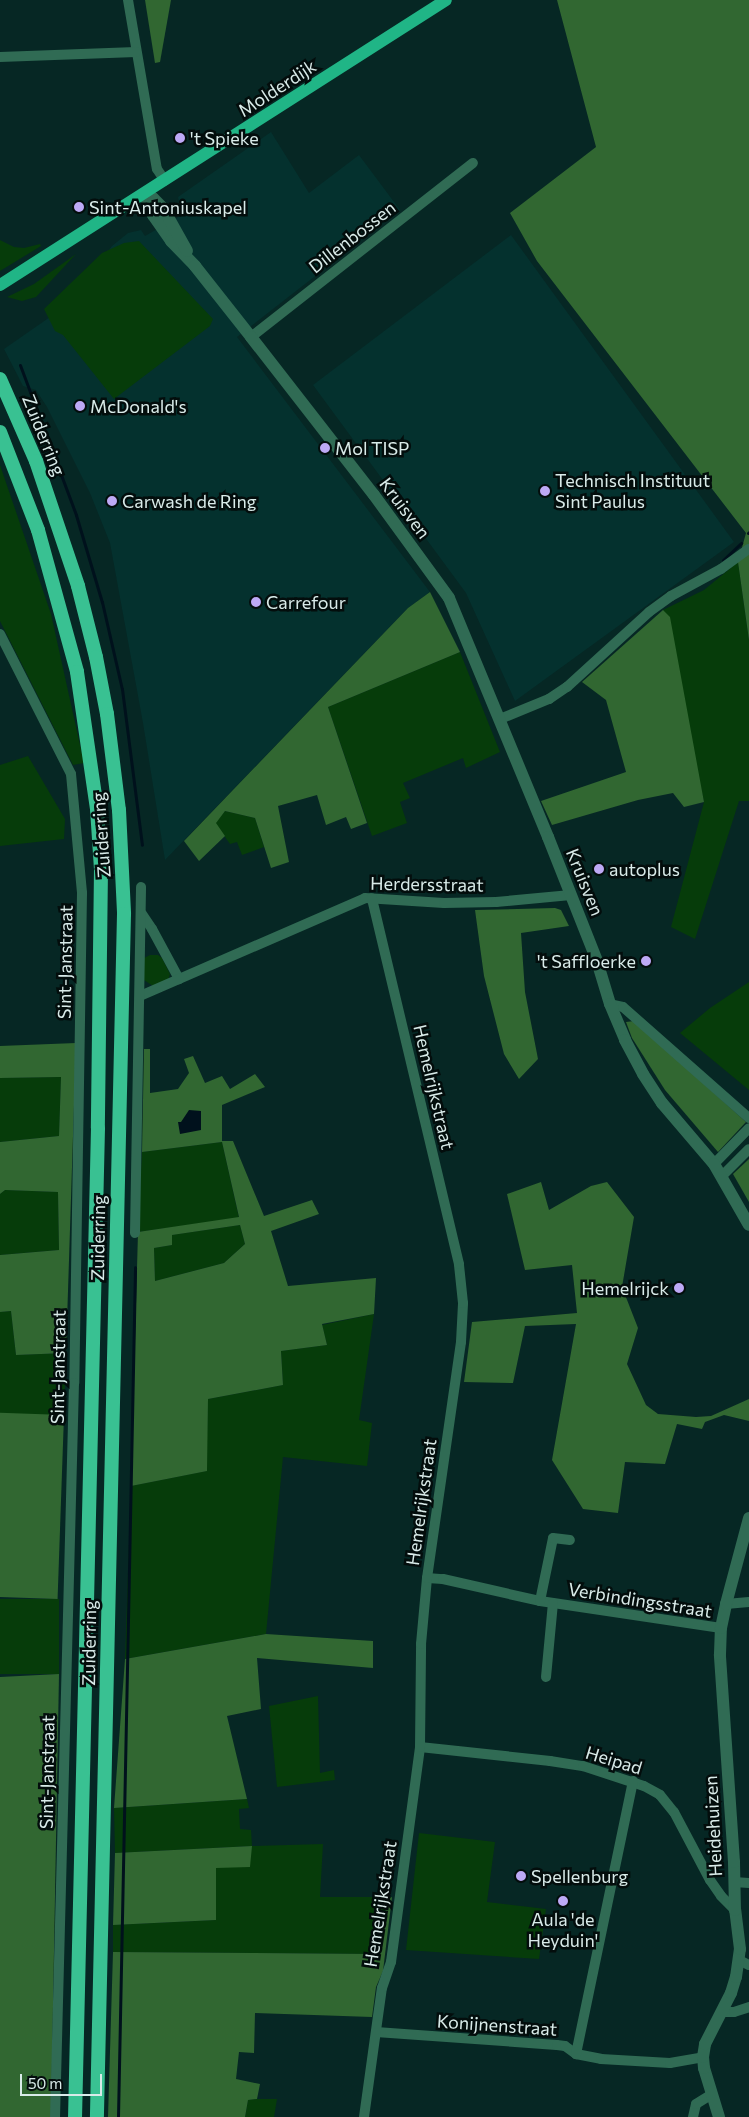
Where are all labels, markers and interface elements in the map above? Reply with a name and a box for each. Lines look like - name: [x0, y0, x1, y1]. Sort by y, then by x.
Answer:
- street label: Molderdijk: [234, 55, 320, 121]
- place label: 't Spieke: [190, 127, 259, 149]
- marker: 't Spieke: [174, 132, 186, 144]
- place label: Sint-Antoniuskapel: [89, 196, 247, 218]
- street label: Dillenbossen: [304, 196, 400, 278]
- marker: Sint-Antoniuskapel: [73, 201, 85, 213]
- street label: Zuiderring: [18, 391, 70, 479]
- place label: McDonald's: [90, 395, 187, 417]
- marker: McDonald's: [74, 400, 86, 412]
- place label: Mol TISP: [335, 437, 409, 459]
- marker: Mol TISP: [319, 442, 331, 454]
- place label: Technisch Instituut Sint Paulus: [555, 470, 710, 512]
- street label: Kruisven: [375, 473, 435, 543]
- marker: Technisch Instituut Sint Paulus: [539, 485, 551, 497]
- place label: Carwash de Ring: [122, 490, 257, 512]
- marker: Carwash de Ring: [106, 495, 118, 507]
- place label: Carrefour: [266, 591, 346, 613]
- marker: Carrefour: [250, 596, 262, 608]
- street label: Zuiderring: [87, 791, 115, 879]
- street label: Kruisven: [562, 845, 608, 919]
- place label: autoplus: [609, 858, 680, 880]
- marker: autoplus: [593, 863, 605, 875]
- street label: Herdersstraat: [370, 872, 484, 896]
- street label: Sint-Janstraat: [53, 905, 77, 1019]
- place label: 't Saffloerke: [537, 950, 636, 972]
- marker: 't Saffloerke: [640, 955, 652, 967]
- street label: Hemelrijkstraat: [409, 1022, 459, 1152]
- street label: Zuiderring: [86, 1195, 110, 1281]
- place label: Hemelrijck: [581, 1277, 669, 1299]
- marker: Hemelrijck: [673, 1282, 685, 1294]
- street label: Sint-Janstraat: [46, 1310, 70, 1424]
- street label: Hemelrijkstraat: [401, 1437, 441, 1567]
- street label: Verbindingsstraat: [567, 1578, 713, 1622]
- street label: Zuiderring: [77, 1600, 101, 1686]
- street label: Sint-Janstraat: [35, 1715, 59, 1829]
- street label: Heipad: [583, 1741, 645, 1779]
- street label: Heidehuizen: [700, 1775, 726, 1877]
- street label: Hemelrijkstraat: [359, 1839, 401, 1969]
- place label: Spellenburg: [531, 1865, 628, 1887]
- marker: Spellenburg: [515, 1870, 527, 1882]
- marker: Aula 'de Heyduin': [557, 1895, 569, 1907]
- place label: Aula 'de Heyduin': [528, 1909, 598, 1952]
- street label: Konijnenstraat: [436, 2010, 558, 2040]
- scale bar: [22, 2064, 105, 2096]
- text: 50 m: [28, 2074, 62, 2092]

